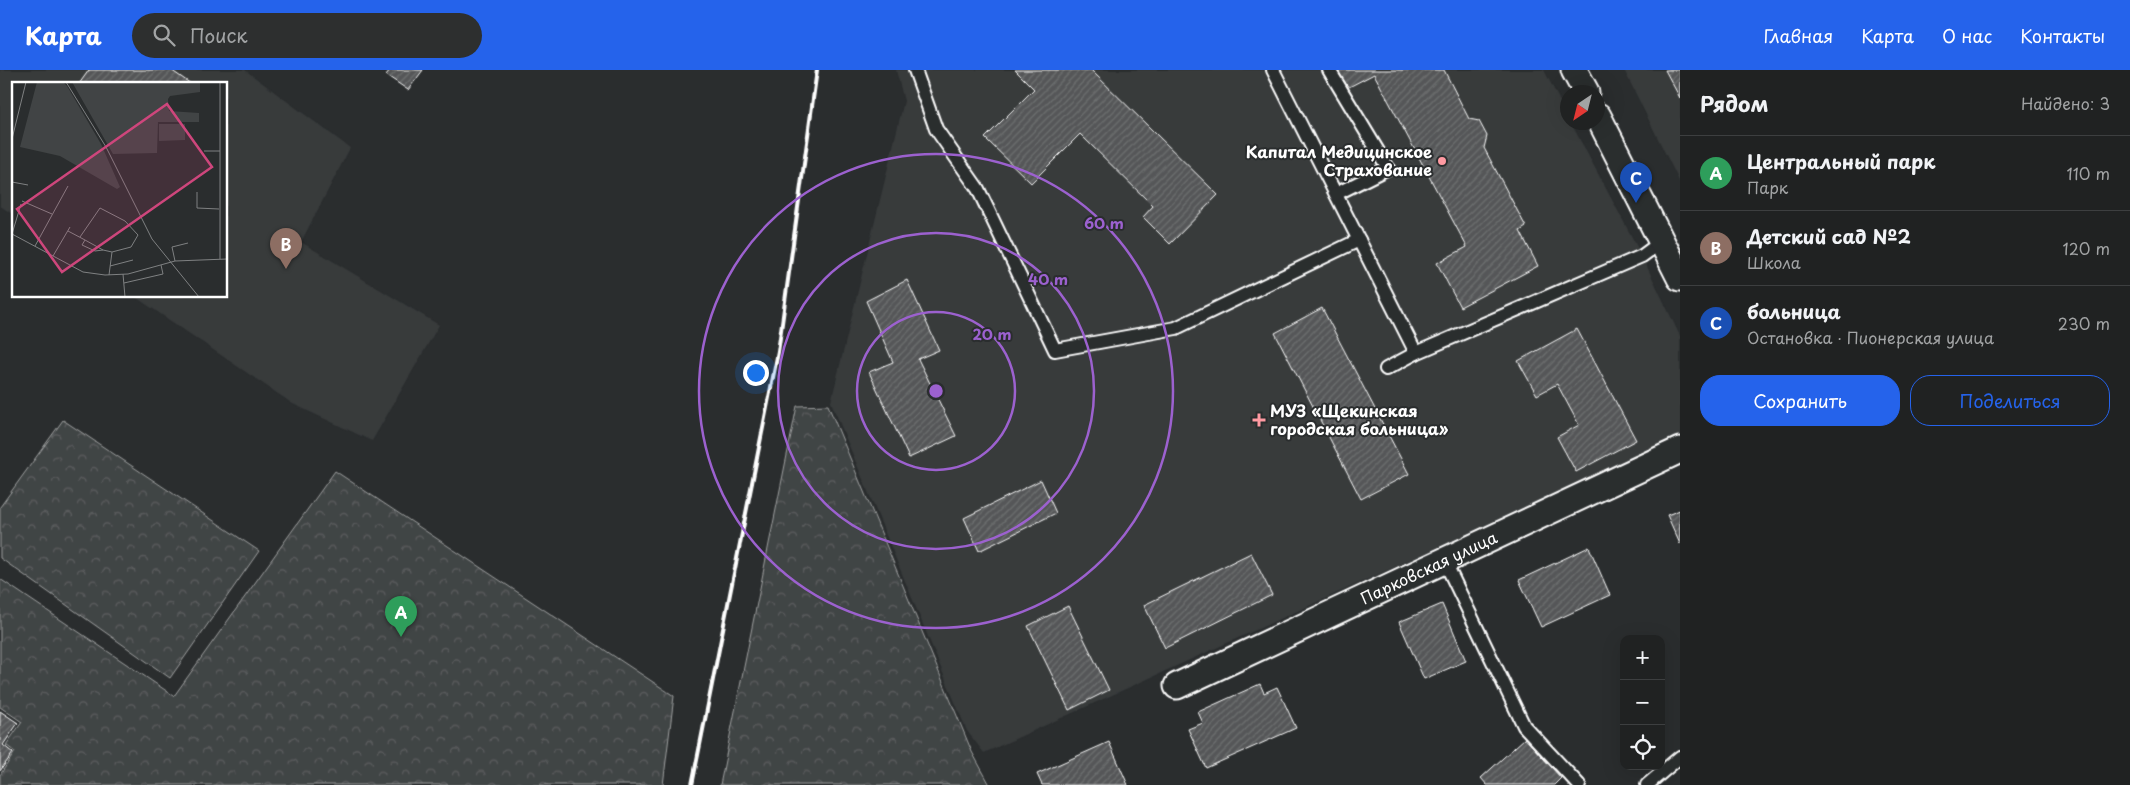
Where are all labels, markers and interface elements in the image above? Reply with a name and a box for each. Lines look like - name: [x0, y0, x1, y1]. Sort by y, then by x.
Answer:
- search box: [132, 13, 482, 58]
- text: Карта: [25, 17, 102, 53]
- icon: search: [150, 21, 178, 49]
- text: Поиск: [190, 21, 248, 49]
- text: Главная: [1764, 22, 1833, 49]
- text: Карта: [1861, 22, 1914, 49]
- text: О нас: [1942, 22, 1992, 49]
- text: Контакты: [2020, 22, 2105, 49]
- inset map: [12, 82, 228, 298]
- north arrow: [1560, 85, 1605, 130]
- text: Рядом: [1700, 87, 1768, 119]
- text: Найдено: 3: [2021, 91, 2110, 115]
- place label: Капитал Медицинское Страхование: [1246, 139, 1432, 181]
- text: Центральный парк: [1747, 147, 1935, 175]
- marker: Капитал Медицинское Страхование: [1436, 155, 1448, 167]
- text: A: [1710, 161, 1722, 185]
- text: 110 m: [2067, 161, 2110, 185]
- pin: C: [1620, 162, 1652, 203]
- text: Парк: [1747, 175, 1788, 199]
- text: 60 m: [1084, 211, 1124, 234]
- text: Детский сад №2: [1747, 222, 1911, 250]
- pin: B: [270, 228, 302, 269]
- text: B: [1711, 236, 1721, 260]
- text: 120 m: [2063, 236, 2110, 260]
- text: Школа: [1747, 250, 1801, 274]
- text: 40 m: [1028, 267, 1068, 290]
- text: больница: [1747, 297, 1841, 325]
- text: C: [1710, 311, 1722, 335]
- text: 230 m: [2058, 311, 2110, 335]
- text: 20 m: [973, 322, 1011, 345]
- text: Остановка · Пионерская улица: [1747, 325, 1994, 349]
- your location: [743, 360, 769, 386]
- button: Сохранить: [1700, 375, 1900, 426]
- button: Поделиться: [1910, 375, 2110, 426]
- centre of rings: [927, 382, 945, 400]
- place label: МУЗ «Щекинская городская больница»: [1270, 398, 1449, 440]
- marker: МУЗ «Щекинская городская больница»: [1252, 413, 1266, 427]
- street label: Парковская улица: [1356, 525, 1501, 609]
- pin: A: [385, 596, 417, 637]
- map controls: [1620, 635, 1665, 770]
- button: +: [1620, 635, 1665, 680]
- button: −: [1620, 680, 1665, 725]
- button: locate: [1620, 725, 1665, 770]

